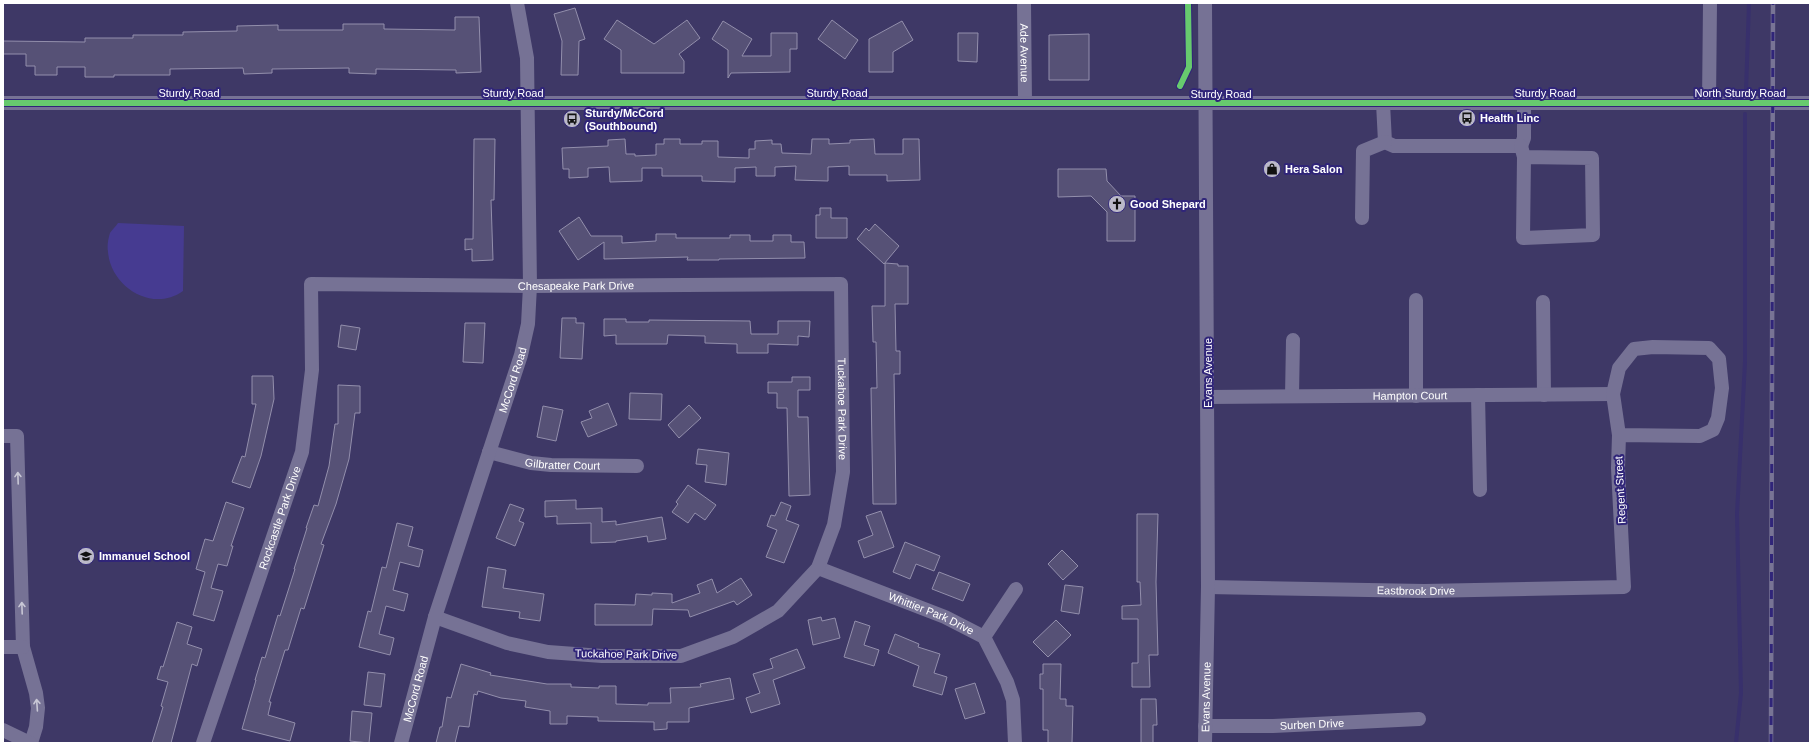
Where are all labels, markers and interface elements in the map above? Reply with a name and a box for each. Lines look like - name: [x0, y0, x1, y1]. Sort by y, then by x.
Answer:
- street label: Ade Avenue: [1018, 23, 1031, 83]
- street label: Sturdy Road: [158, 87, 220, 99]
- street label: Sturdy Road: [482, 87, 544, 99]
- street label: Sturdy Road: [806, 87, 868, 99]
- street label: Sturdy Road: [1514, 87, 1576, 99]
- street label: North Sturdy Road: [1694, 87, 1786, 99]
- street label: Sturdy Road: [1190, 88, 1252, 100]
- place label: Sturdy/McCord (Southbound): [585, 107, 664, 132]
- bus stop icon: Health Linc: [1457, 108, 1477, 128]
- bus stop icon: Sturdy/McCord (Southbound): [562, 109, 582, 129]
- place label: Health Linc: [1480, 112, 1539, 124]
- shop icon: Hera Salon: [1262, 159, 1282, 179]
- place label: Hera Salon: [1285, 163, 1343, 175]
- church icon: Good Shepard: [1107, 194, 1127, 214]
- place label: Good Shepard: [1130, 198, 1206, 210]
- street label: Chesapeake Park Drive: [518, 279, 634, 292]
- street label: Evans Avenue: [1202, 338, 1214, 408]
- street label: McCord Road: [497, 346, 529, 414]
- street label: Tuckahoe Park Drive: [836, 358, 849, 460]
- street label: Hampton Court: [1373, 389, 1447, 402]
- street label: Gilbratter Court: [524, 456, 600, 472]
- street label: Regent Street: [1612, 456, 1628, 524]
- street label: Rockcastle Park Drive: [257, 464, 303, 571]
- one-way arrow: [14, 472, 22, 485]
- school or university icon: Immanuel School: [76, 546, 96, 566]
- place label: Immanuel School: [99, 550, 190, 562]
- street label: Eastbrook Drive: [1377, 584, 1455, 597]
- street label: Whittier Park Drive: [887, 590, 976, 637]
- one-way arrow: [18, 602, 26, 615]
- street label: Tuckahoe Park Drive: [575, 647, 677, 661]
- street label: McCord Road: [401, 655, 430, 723]
- street label: Evans Avenue: [1199, 662, 1213, 732]
- one-way arrow: [34, 699, 41, 712]
- street label: Surben Drive: [1280, 717, 1344, 732]

